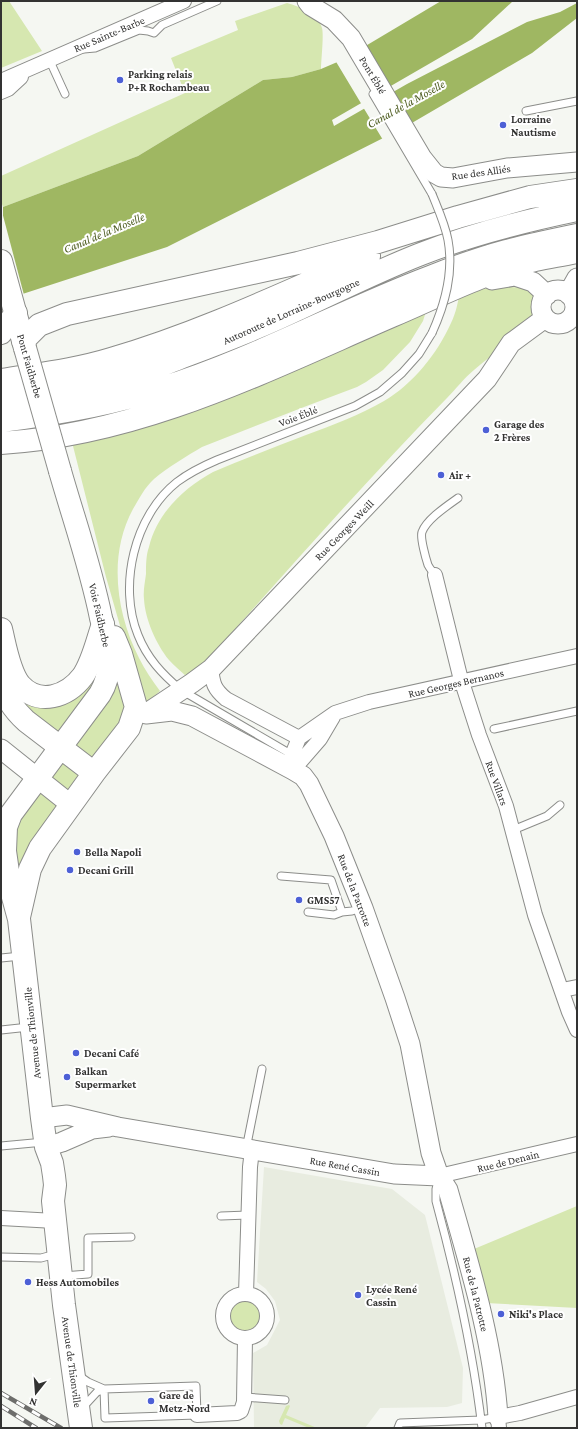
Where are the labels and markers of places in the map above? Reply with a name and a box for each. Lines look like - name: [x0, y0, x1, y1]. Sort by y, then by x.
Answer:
- place label: Parking relais P+R Rochambeau: [128, 68, 210, 93]
- marker: Parking relais P+R Rochambeau: [115, 75, 125, 85]
- place label: Lorraine Nautisme: [511, 113, 556, 138]
- marker: Lorraine Nautisme: [498, 120, 508, 130]
- place label: Garage des 2 Frères: [494, 418, 545, 443]
- marker: Garage des 2 Frères: [481, 425, 491, 435]
- place label: Air +: [448, 469, 471, 481]
- marker: Air +: [436, 470, 446, 480]
- place label: Bella Napoli: [85, 846, 142, 858]
- marker: Bella Napoli: [72, 847, 82, 857]
- place label: Decani Grill: [78, 864, 135, 876]
- marker: Decani Grill: [65, 865, 75, 875]
- place label: GMS57: [307, 894, 340, 906]
- marker: GMS57: [294, 895, 304, 905]
- place label: Decani Café: [84, 1047, 139, 1059]
- marker: Decani Café: [71, 1048, 81, 1058]
- place label: Balkan Supermarket: [75, 1065, 136, 1090]
- marker: Balkan Supermarket: [62, 1072, 72, 1082]
- place label: Hess Automobiles: [36, 1276, 119, 1288]
- marker: Hess Automobiles: [23, 1277, 33, 1287]
- place label: Lycée René Cassin: [366, 1283, 417, 1308]
- marker: Lycée René Cassin: [353, 1290, 363, 1300]
- place label: Niki's Place: [509, 1308, 563, 1320]
- marker: Niki's Place: [496, 1309, 506, 1319]
- place label: Gare de Metz-Nord: [159, 1389, 210, 1414]
- marker: Gare de Metz-Nord: [146, 1396, 156, 1406]

